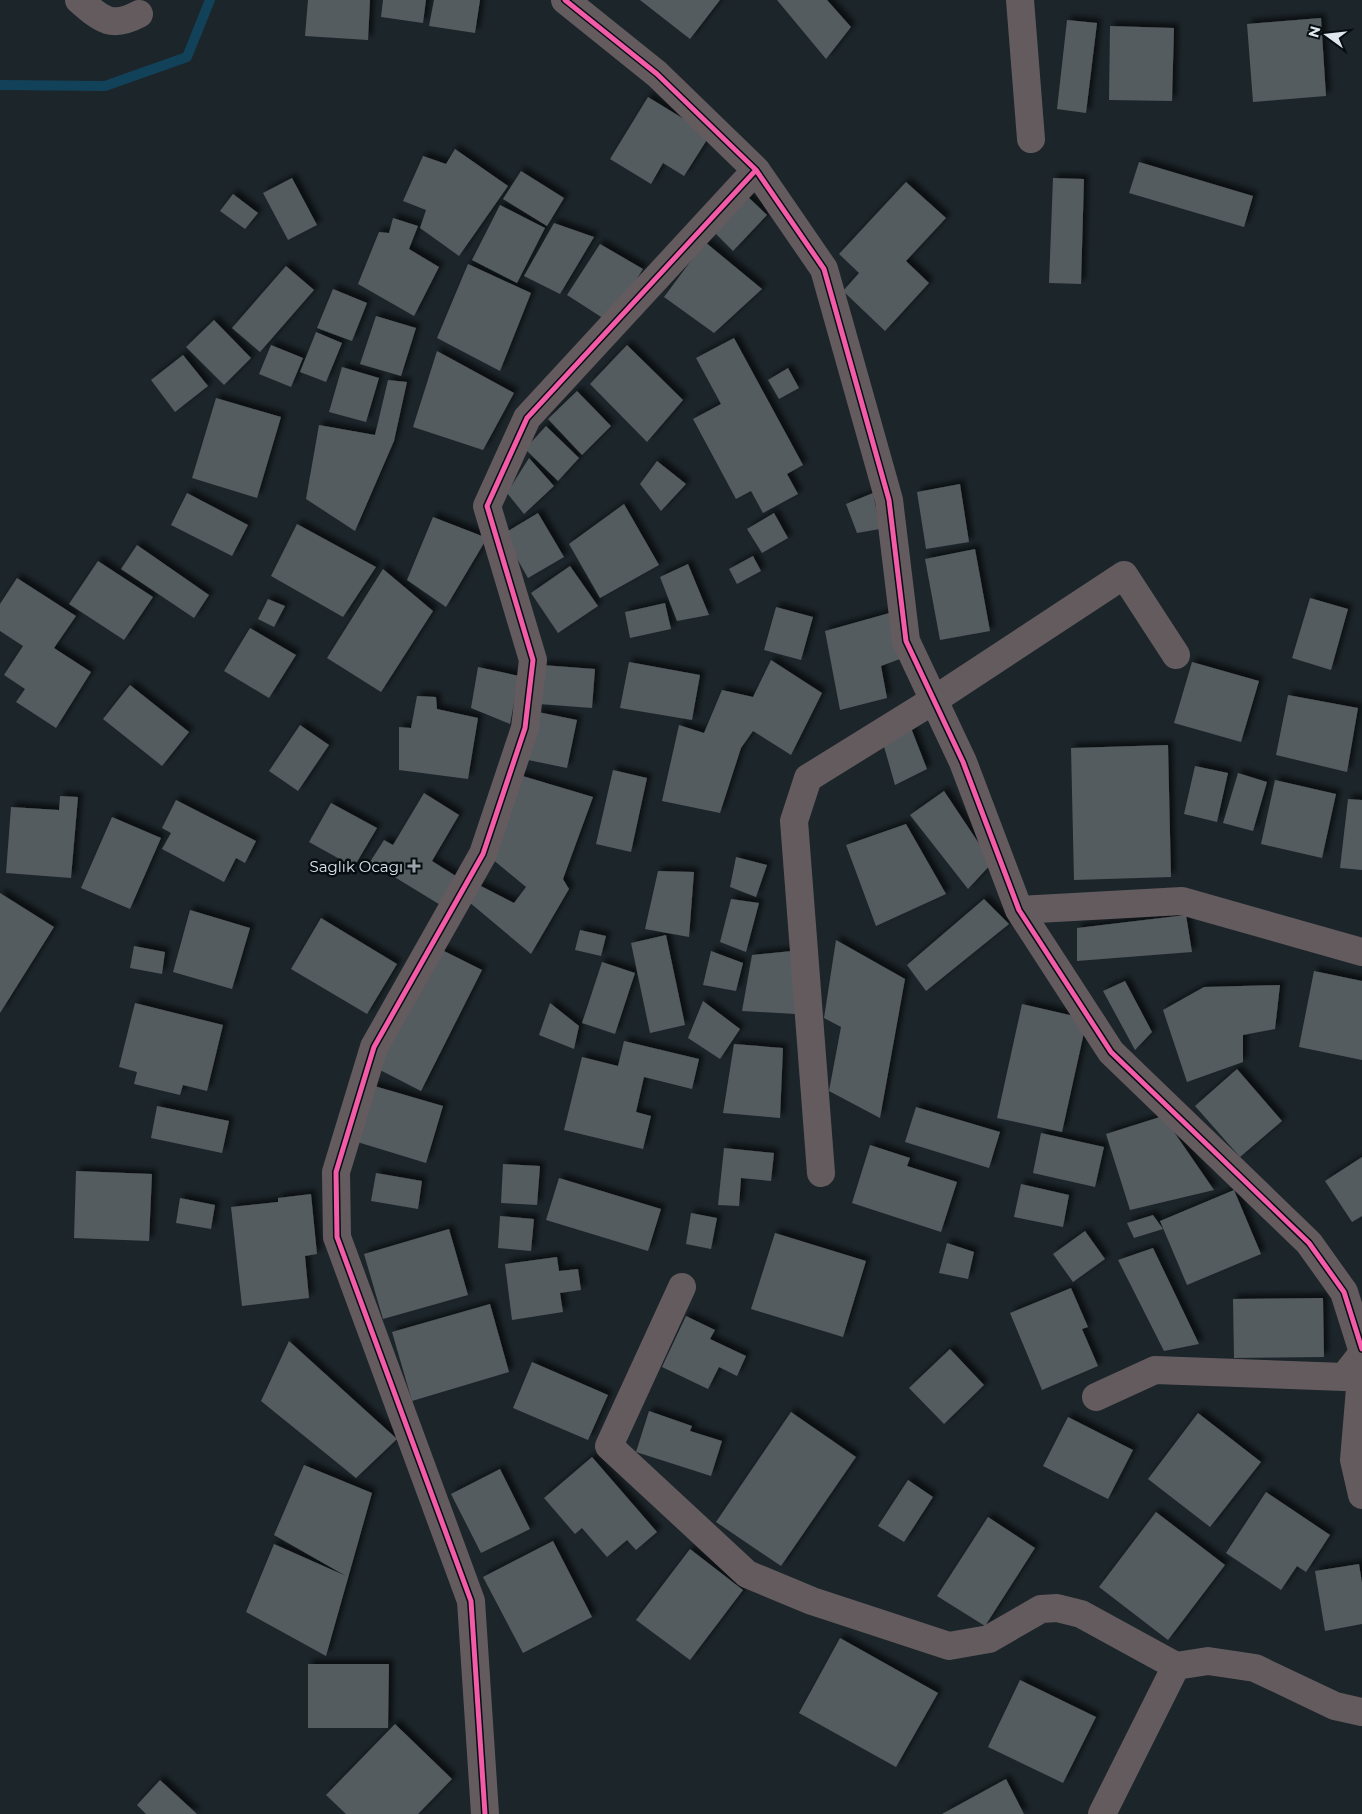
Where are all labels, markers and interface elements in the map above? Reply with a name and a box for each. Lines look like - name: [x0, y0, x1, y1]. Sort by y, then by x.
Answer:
- north arrow: [1302, 10, 1352, 60]
- text: N: [1304, 24, 1325, 39]
- place label: Saglık Ocagı: [309, 857, 403, 876]
- marker: Saglık Ocagı: [407, 859, 421, 873]

